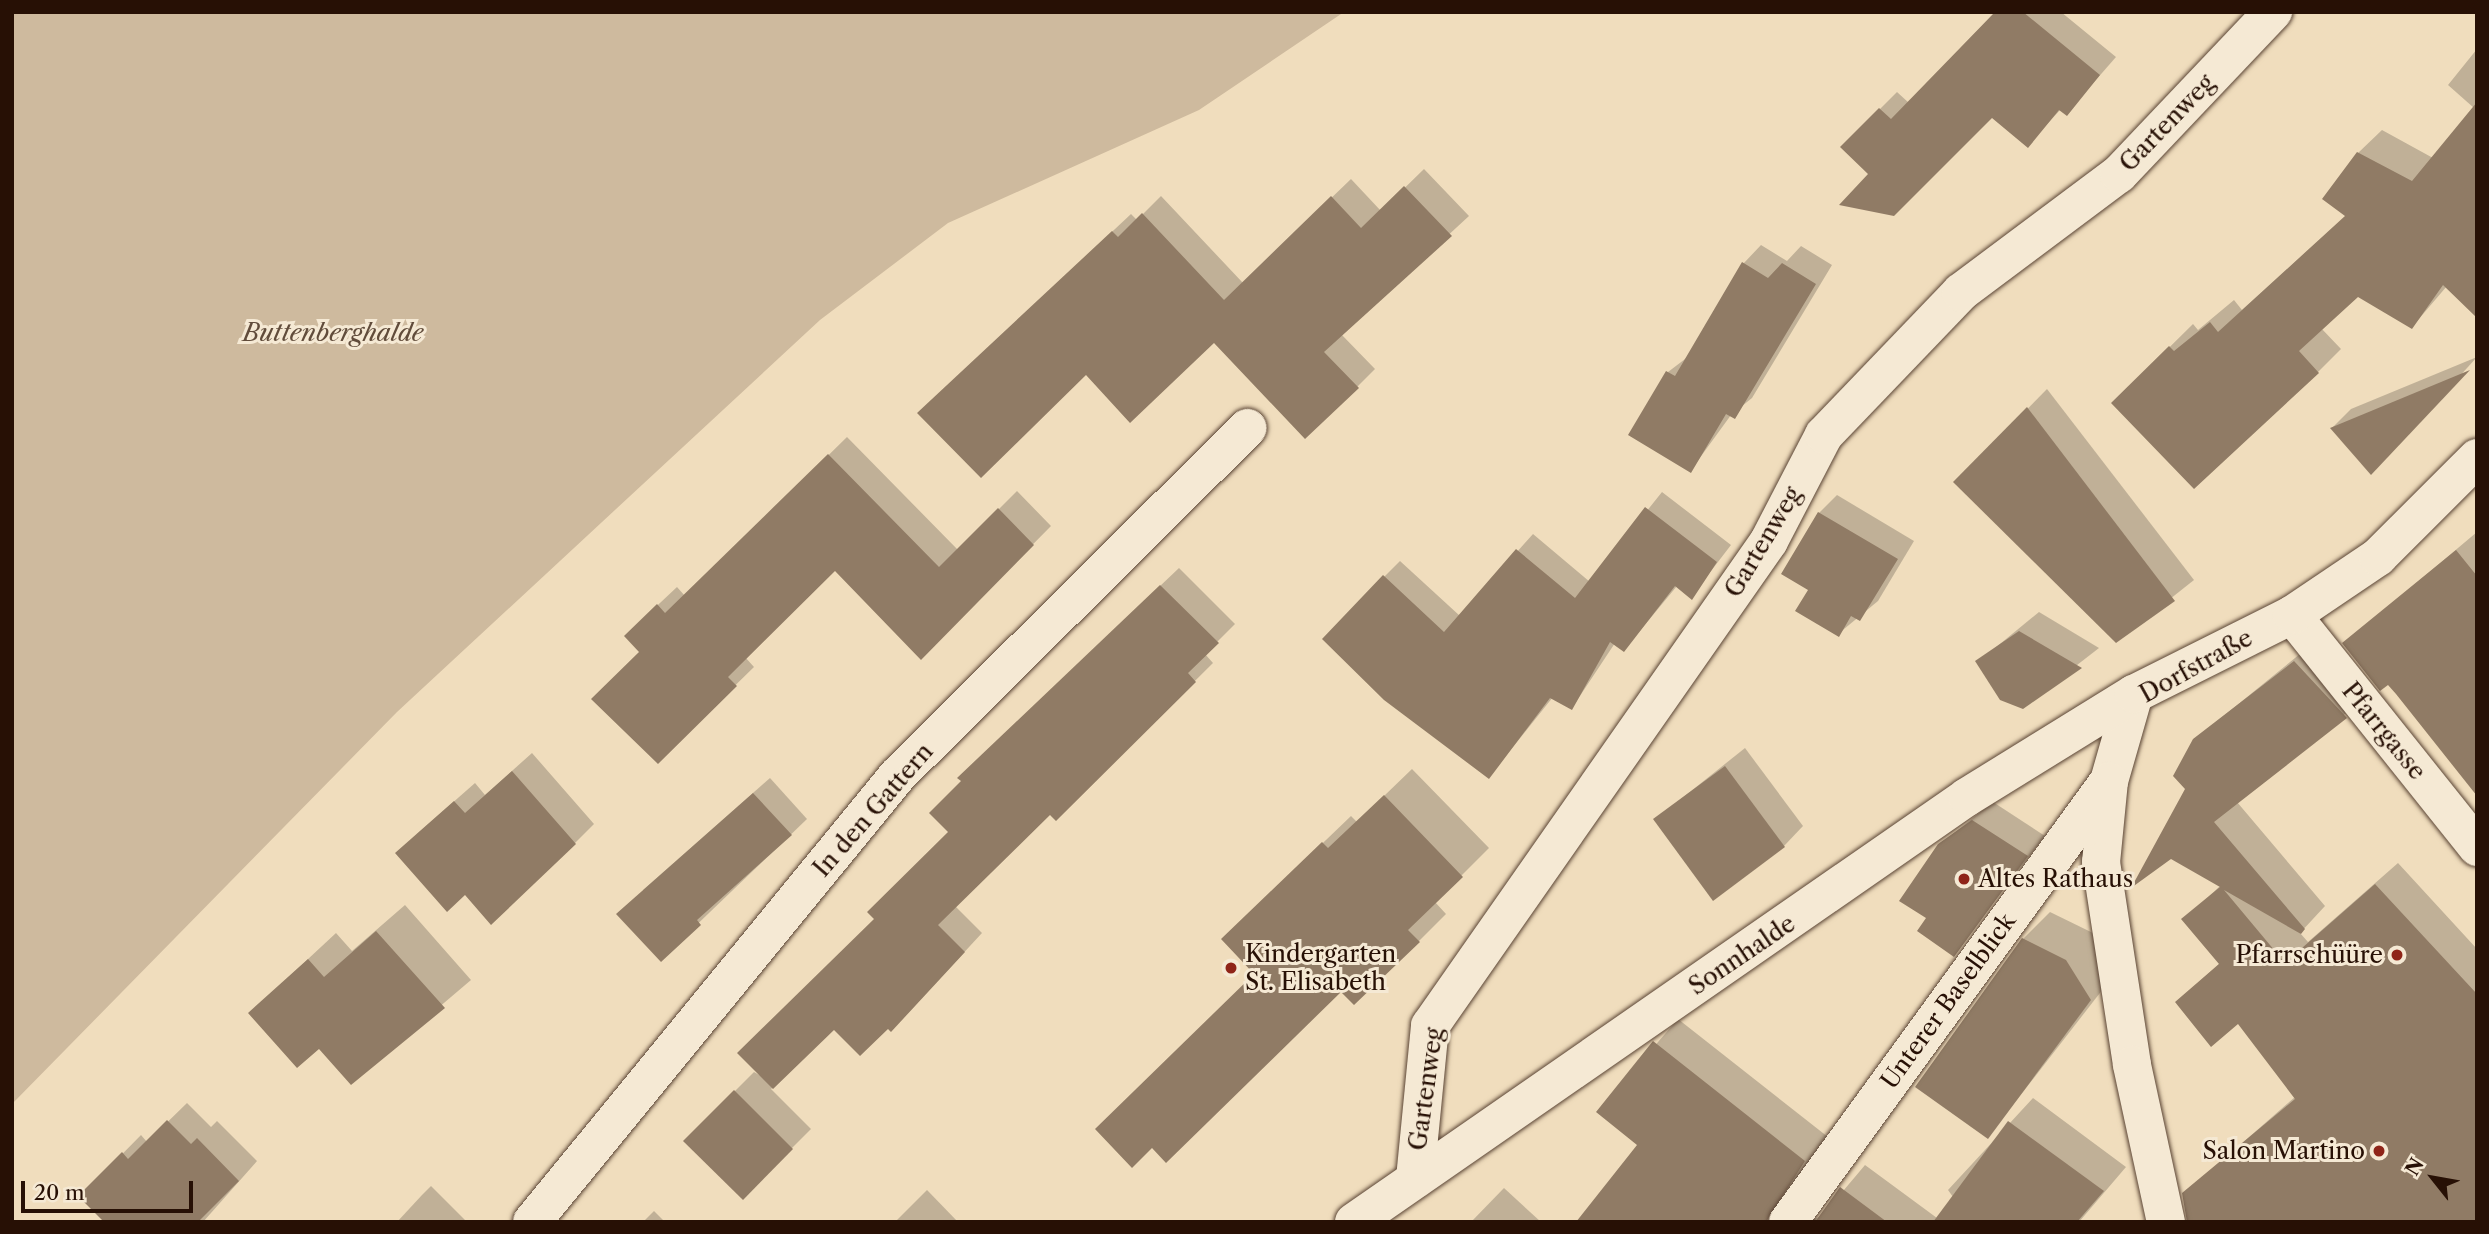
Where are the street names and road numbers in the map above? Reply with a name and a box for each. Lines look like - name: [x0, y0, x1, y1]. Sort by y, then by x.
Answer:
- street label: Gartenweg: [2114, 68, 2220, 178]
- street label: Gartenweg: [1719, 482, 1807, 602]
- street label: Dorfstraße: [2135, 623, 2257, 709]
- street label: Pfarrgasse: [2336, 677, 2432, 785]
- street label: In den Gattern: [807, 737, 939, 883]
- street label: Unterer Baselblick: [1875, 907, 2021, 1095]
- street label: Sonnhalde: [1683, 909, 1801, 1001]
- street label: Gartenweg: [1403, 1026, 1449, 1152]

